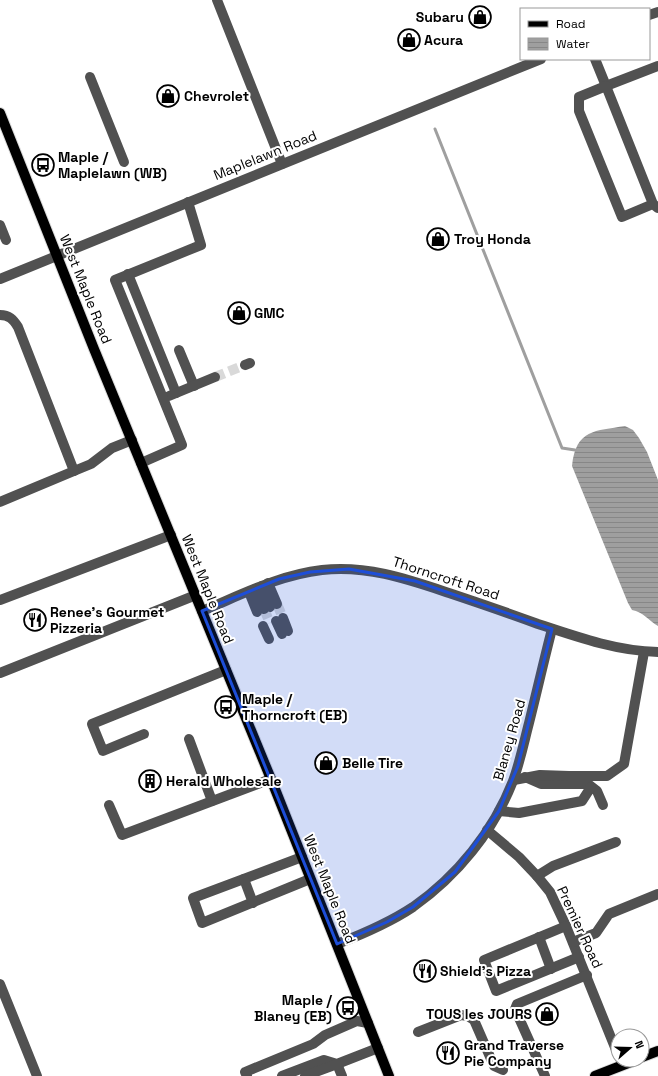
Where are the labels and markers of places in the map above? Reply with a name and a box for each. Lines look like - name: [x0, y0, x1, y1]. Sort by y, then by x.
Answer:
- shop icon: Subaru: [467, 4, 493, 30]
- place label: Subaru: [416, 8, 464, 26]
- shop icon: Acura: [396, 27, 422, 53]
- place label: Acura: [424, 31, 463, 49]
- shop icon: Chevrolet: [155, 83, 181, 109]
- place label: Chevrolet: [184, 87, 249, 105]
- place label: Maple / Maplelawn (WB): [58, 148, 167, 182]
- bus stop icon: Maple / Maplelawn (WB): [30, 152, 56, 178]
- shop icon: Troy Honda: [425, 226, 451, 252]
- place label: Troy Honda: [454, 230, 531, 248]
- shop icon: GMC: [226, 300, 252, 326]
- place label: GMC: [254, 304, 285, 322]
- place label: Renee's Gourmet Pizzeria: [50, 603, 164, 637]
- restaurant icon: Renee's Gourmet Pizzeria: [22, 607, 48, 633]
- place label: Maple / Thorncroft (EB): [242, 690, 347, 724]
- bus stop icon: Maple / Thorncroft (EB): [213, 694, 239, 720]
- shop icon: Belle Tire: [313, 750, 339, 776]
- place label: Belle Tire: [342, 754, 403, 772]
- building icon: Herald Wholesale: [137, 768, 163, 794]
- place label: Herald Wholesale: [166, 772, 282, 790]
- restaurant icon: Shield's Pizza: [412, 958, 438, 984]
- place label: Shield's Pizza: [440, 962, 531, 980]
- place label: Maple / Blaney (EB): [254, 991, 333, 1025]
- bus stop icon: Maple / Blaney (EB): [335, 995, 361, 1021]
- shop icon: TOUS les JOURS: [534, 1001, 560, 1027]
- place label: TOUS les JOURS: [426, 1005, 533, 1023]
- place label: Grand Traverse Pie Company: [464, 1036, 564, 1070]
- restaurant icon: Grand Traverse Pie Company: [435, 1040, 461, 1066]

